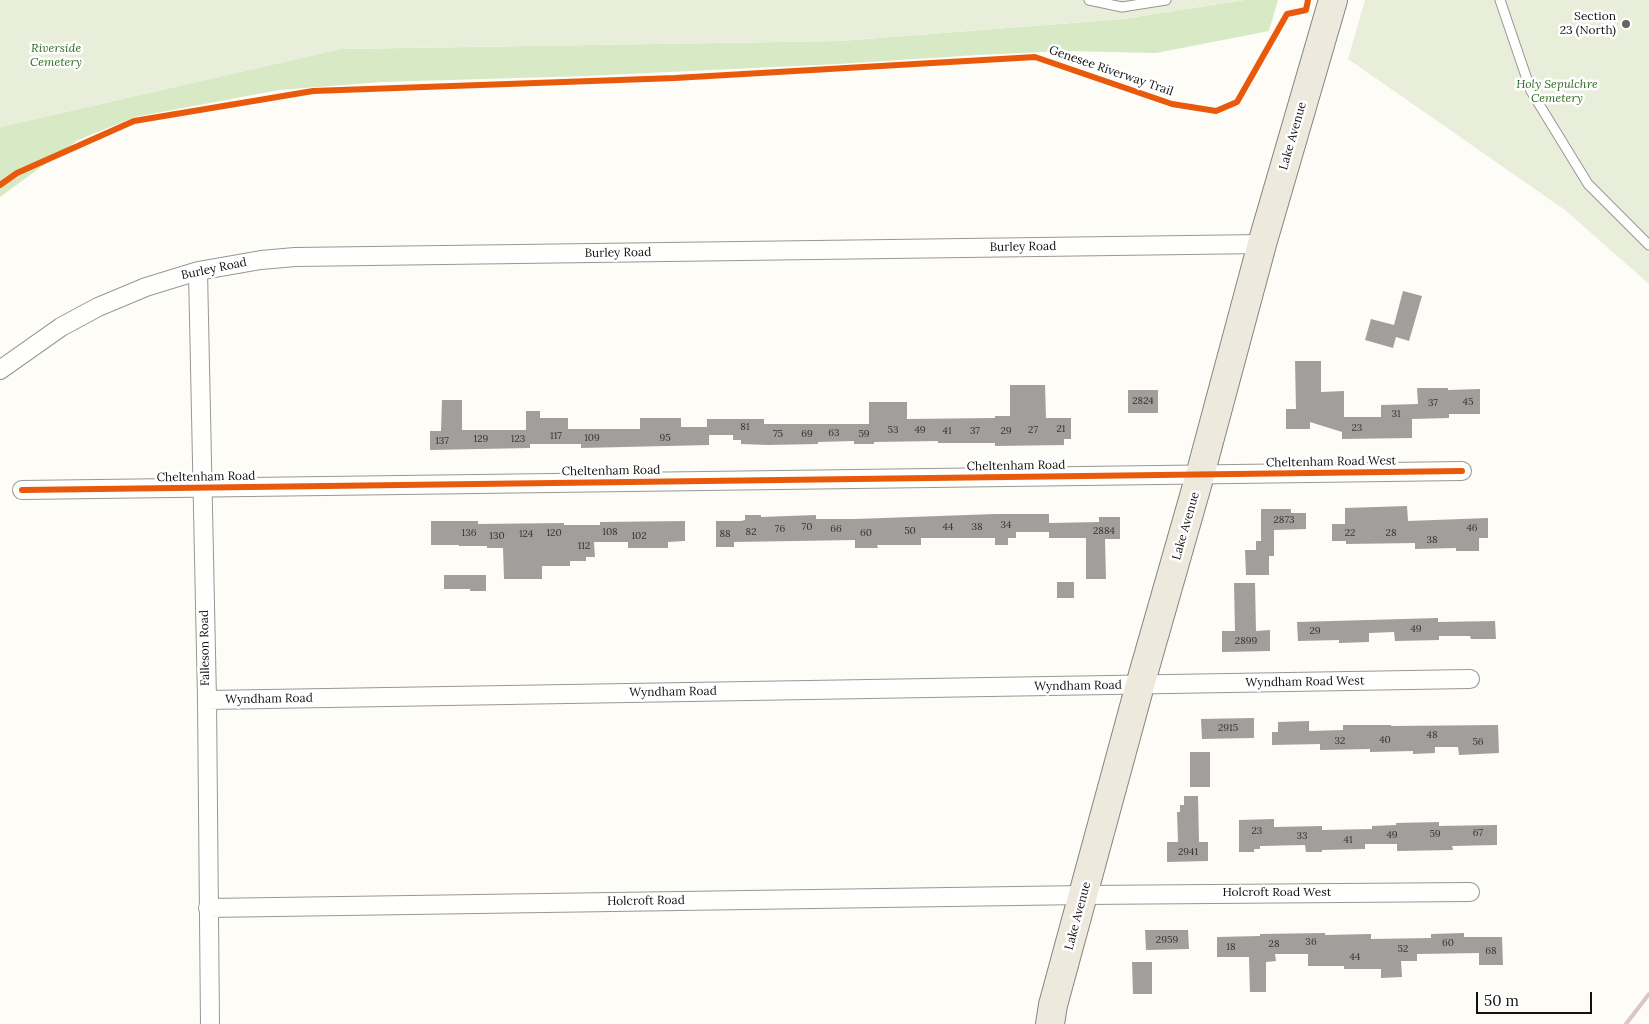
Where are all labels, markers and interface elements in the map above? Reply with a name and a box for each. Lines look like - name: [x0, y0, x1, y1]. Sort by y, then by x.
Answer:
- place label: Section 23 (North): [1560, 10, 1616, 38]
- marker: Section 23 (North): [1620, 18, 1632, 30]
- park label: Riverside Cemetery: [30, 42, 82, 70]
- street label: Genesee Riverway Trail: [1047, 43, 1175, 99]
- park label: Holy Sepulchre Cemetery: [1516, 78, 1598, 106]
- street label: Lake Avenue: [1276, 100, 1310, 172]
- street label: Burley Road: [990, 239, 1056, 255]
- street label: Burley Road: [585, 245, 651, 261]
- street label: Burley Road: [180, 255, 248, 283]
- house number: 2824: [1132, 395, 1154, 407]
- house number: 45: [1463, 396, 1473, 408]
- house number: 37: [1428, 397, 1438, 409]
- house number: 31: [1391, 408, 1401, 420]
- house number: 81: [740, 421, 750, 433]
- house number: 23: [1352, 422, 1362, 434]
- house number: 21: [1056, 423, 1066, 435]
- house number: 53: [887, 424, 899, 436]
- house number: 49: [914, 424, 926, 436]
- house number: 27: [1028, 424, 1038, 436]
- house number: 41: [942, 425, 952, 437]
- house number: 37: [970, 425, 980, 437]
- house number: 29: [1000, 425, 1012, 437]
- house number: 63: [828, 427, 840, 439]
- house number: 75: [773, 428, 783, 440]
- house number: 69: [801, 428, 813, 440]
- house number: 59: [858, 428, 870, 440]
- house number: 117: [550, 430, 562, 442]
- house number: 109: [584, 432, 600, 444]
- house number: 95: [659, 432, 671, 444]
- house number: 129: [474, 433, 488, 445]
- house number: 123: [511, 433, 525, 445]
- house number: 137: [435, 435, 449, 447]
- street label: Cheltenham Road West: [1266, 454, 1396, 470]
- street label: Cheltenham Road: [966, 458, 1066, 474]
- street label: Cheltenham Road: [561, 463, 661, 479]
- street label: Cheltenham Road: [156, 469, 256, 485]
- street label: Lake Avenue: [1169, 490, 1203, 562]
- house number: 2873: [1273, 514, 1295, 526]
- house number: 34: [1001, 519, 1011, 531]
- house number: 70: [802, 521, 812, 533]
- house number: 44: [943, 521, 953, 533]
- house number: 38: [971, 521, 983, 533]
- house number: 46: [1466, 522, 1478, 534]
- house number: 76: [775, 523, 785, 535]
- house number: 66: [830, 523, 842, 535]
- house number: 50: [904, 525, 916, 537]
- house number: 2884: [1093, 525, 1115, 537]
- house number: 108: [602, 526, 618, 538]
- house number: 82: [746, 526, 756, 538]
- house number: 136: [462, 527, 476, 539]
- house number: 120: [546, 527, 562, 539]
- house number: 60: [860, 527, 872, 539]
- house number: 22: [1345, 527, 1355, 539]
- house number: 28: [1386, 527, 1396, 539]
- house number: 124: [519, 528, 533, 540]
- house number: 88: [719, 528, 731, 540]
- house number: 130: [489, 530, 505, 542]
- house number: 102: [631, 530, 647, 542]
- house number: 38: [1426, 534, 1438, 546]
- house number: 112: [578, 540, 590, 552]
- street label: Falleson Road: [197, 610, 213, 686]
- house number: 49: [1410, 623, 1422, 635]
- house number: 29: [1309, 625, 1321, 637]
- house number: 2899: [1235, 635, 1257, 647]
- street label: Wyndham Road West: [1245, 674, 1365, 690]
- street label: Wyndham Road: [1034, 678, 1122, 694]
- street label: Wyndham Road: [629, 684, 717, 700]
- street label: Wyndham Road: [225, 691, 313, 707]
- house number: 2915: [1218, 722, 1238, 734]
- house number: 48: [1426, 729, 1438, 741]
- house number: 40: [1379, 734, 1391, 746]
- house number: 32: [1335, 735, 1345, 747]
- house number: 56: [1472, 736, 1484, 748]
- house number: 23: [1252, 825, 1262, 837]
- house number: 67: [1473, 827, 1483, 839]
- house number: 59: [1429, 828, 1441, 840]
- house number: 49: [1386, 829, 1398, 841]
- house number: 33: [1296, 830, 1308, 842]
- house number: 41: [1343, 834, 1353, 846]
- house number: 2941: [1178, 846, 1198, 858]
- street label: Lake Avenue: [1062, 880, 1094, 952]
- street label: Holcroft Road West: [1222, 886, 1332, 900]
- street label: Holcroft Road: [607, 893, 685, 909]
- house number: 2959: [1156, 934, 1178, 946]
- house number: 36: [1305, 936, 1317, 948]
- house number: 60: [1442, 937, 1454, 949]
- house number: 28: [1269, 938, 1279, 950]
- house number: 18: [1226, 941, 1236, 953]
- house number: 52: [1398, 943, 1408, 955]
- house number: 68: [1485, 945, 1497, 957]
- house number: 44: [1350, 951, 1360, 963]
- scale bar: [1479, 982, 1595, 1014]
- text: 50 m: [1484, 991, 1519, 1010]

